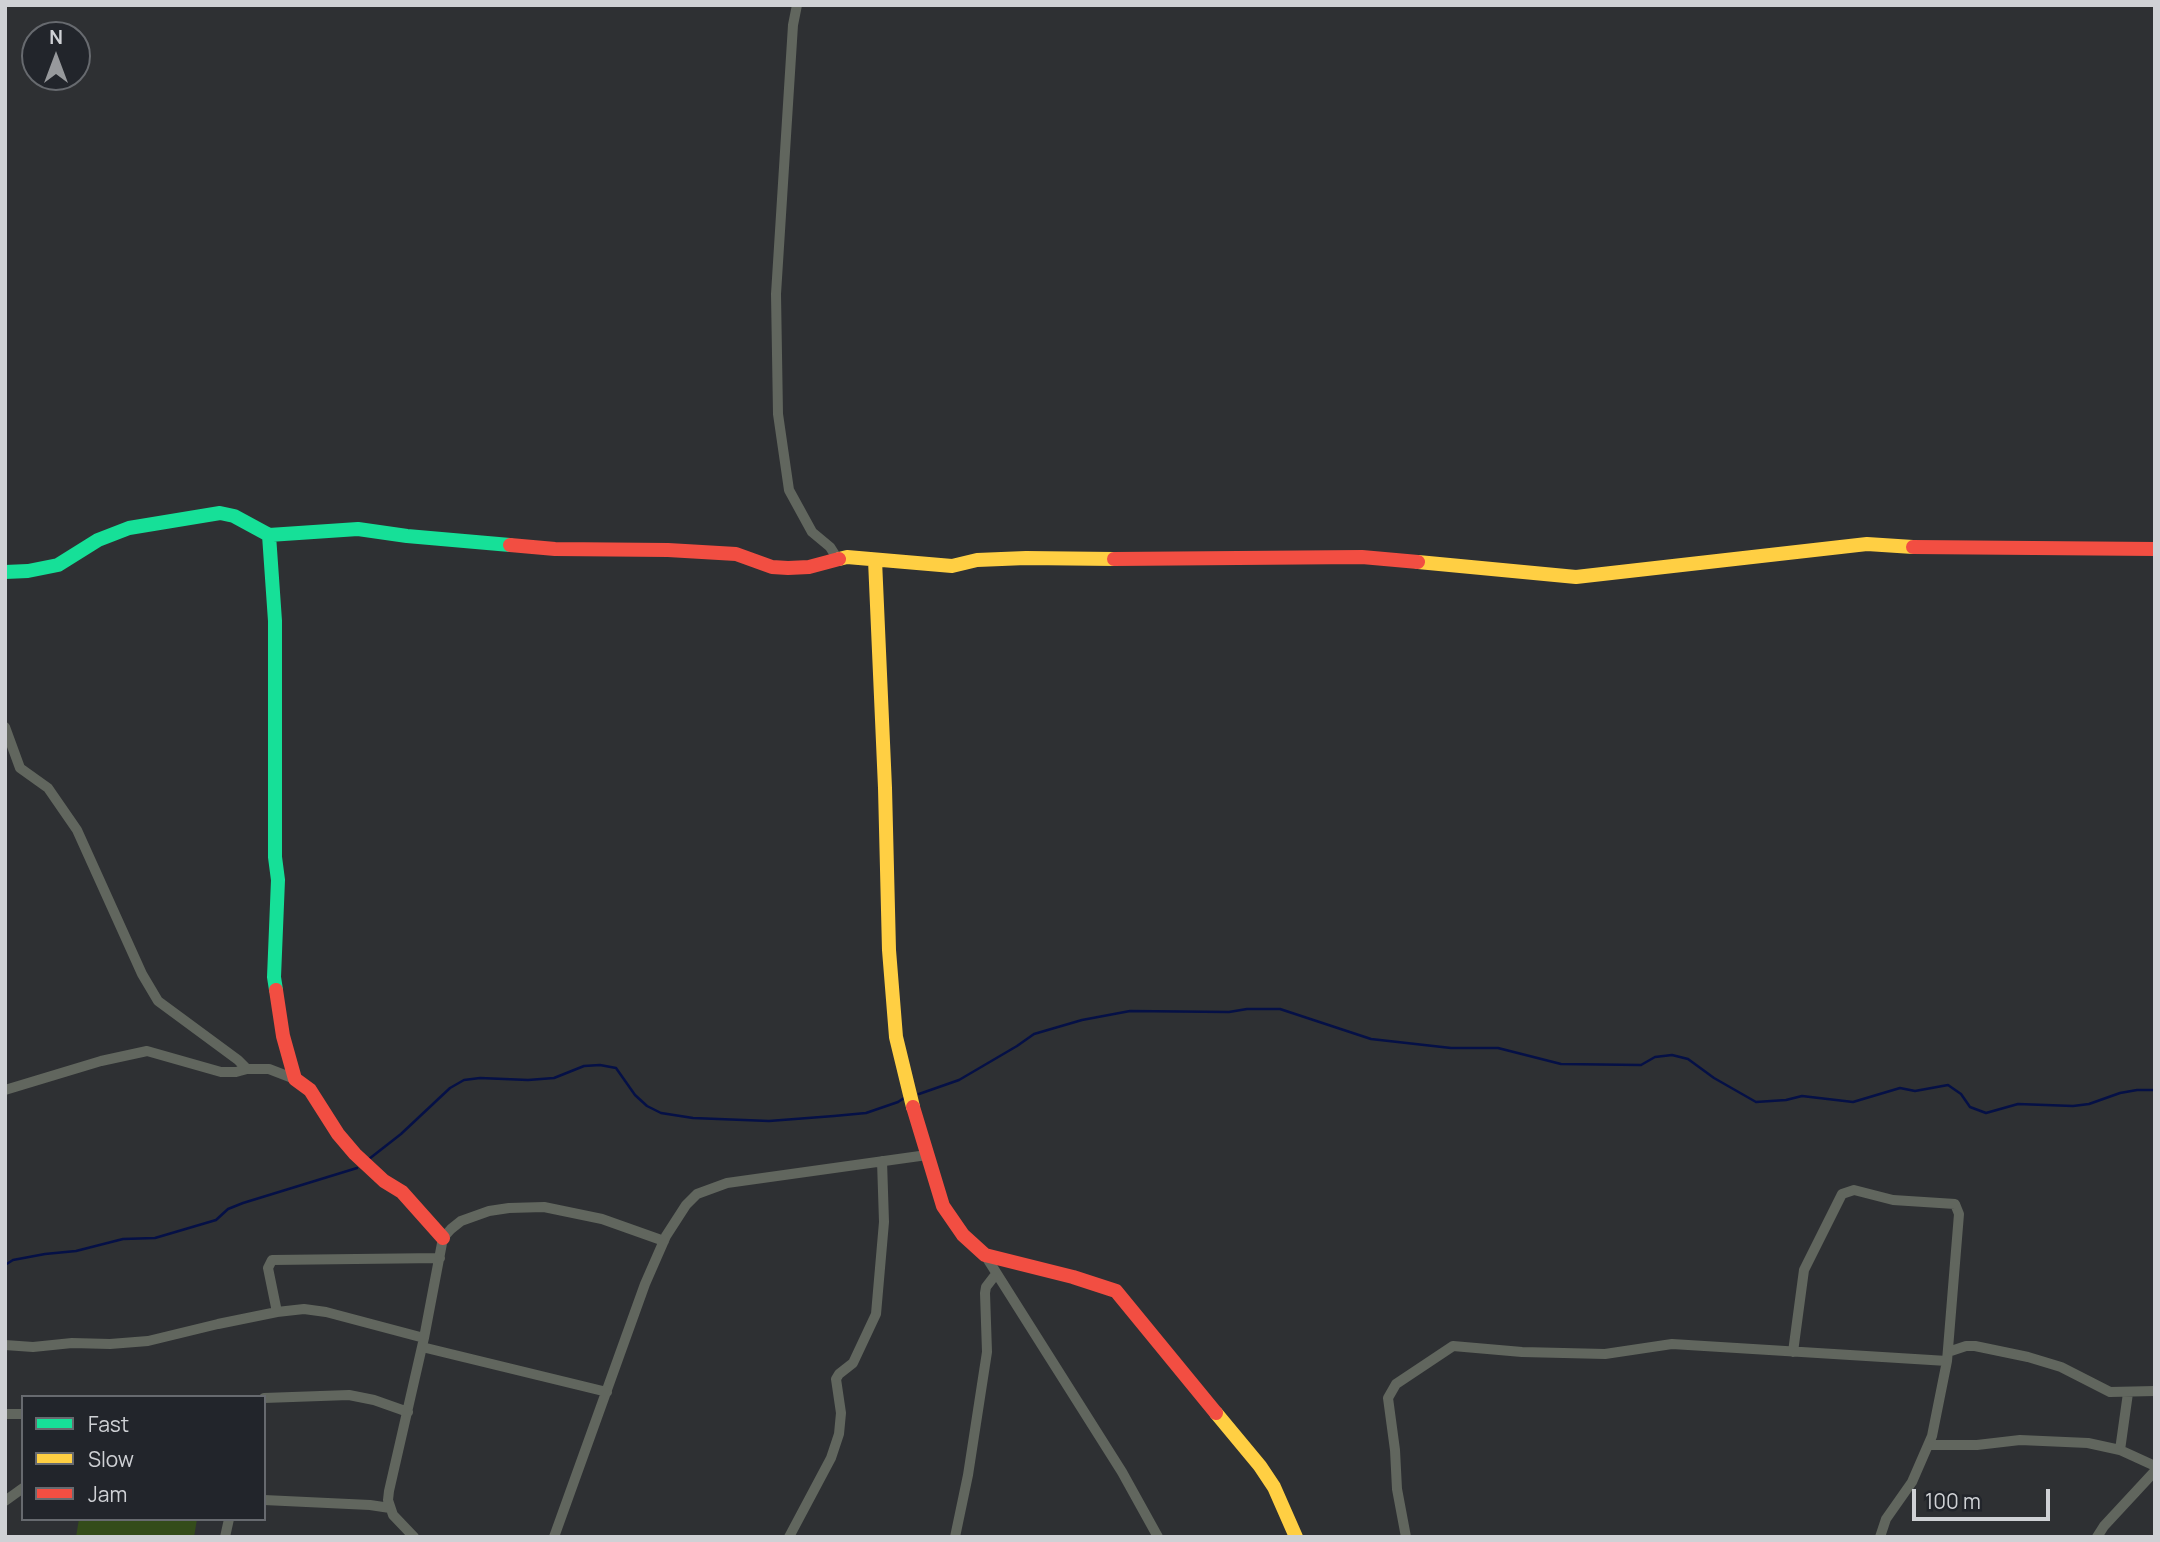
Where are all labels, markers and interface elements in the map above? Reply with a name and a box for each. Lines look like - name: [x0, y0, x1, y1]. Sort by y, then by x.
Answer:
- north arrow: [21, 21, 91, 91]
- text: N: [49, 24, 63, 50]
- legend: [21, 1395, 266, 1521]
- text: Fast: [88, 1410, 129, 1438]
- text: Slow: [88, 1445, 134, 1473]
- scale bar: [1915, 1476, 2053, 1520]
- text: Jam: [88, 1480, 127, 1508]
- text: 100 m: [1925, 1487, 1981, 1515]

